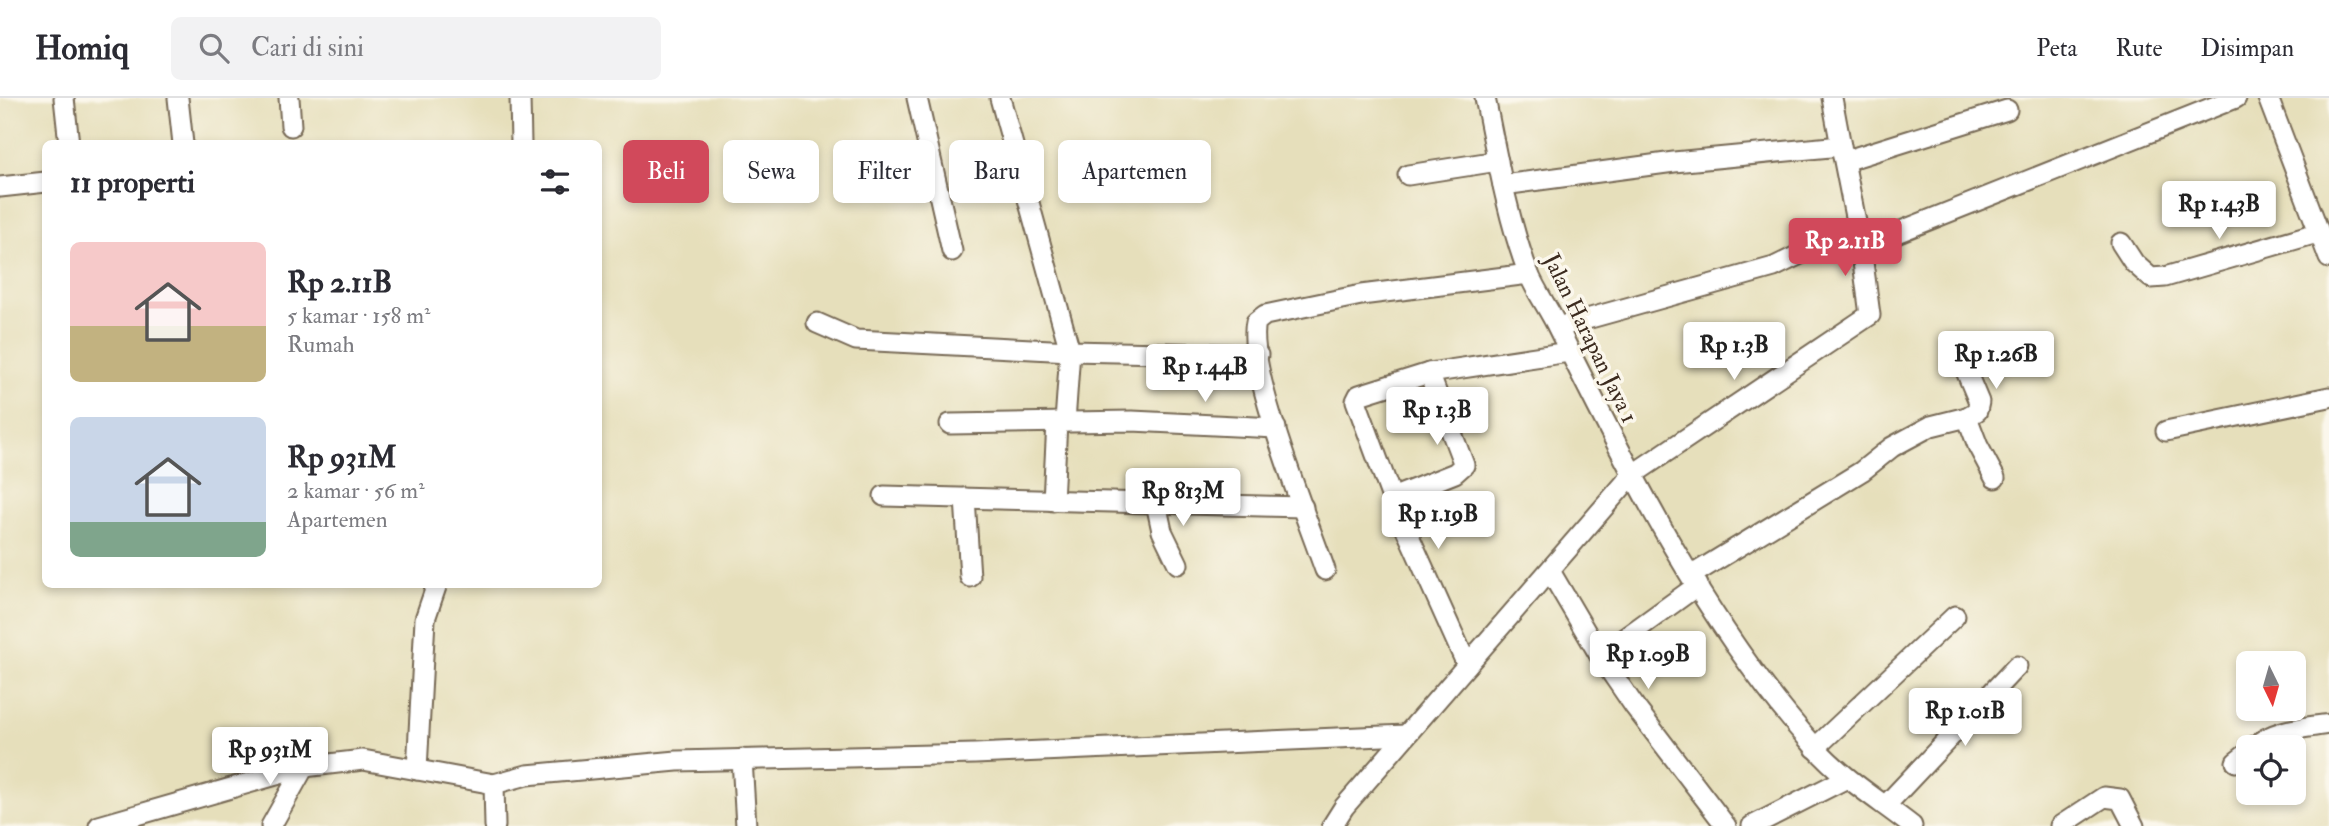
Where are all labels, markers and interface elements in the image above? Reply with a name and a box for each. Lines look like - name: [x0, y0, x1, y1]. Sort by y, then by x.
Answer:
- search box: [171, 17, 661, 80]
- text: Homiq: [35, 28, 129, 69]
- icon: search: [195, 29, 233, 67]
- text: Cari di sini: [251, 32, 364, 64]
- text: Peta: [2036, 33, 2077, 64]
- text: Rute: [2115, 33, 2163, 64]
- text: Disimpan: [2201, 33, 2294, 64]
- chip: Beli: [623, 140, 709, 203]
- chip: Sewa: [723, 140, 819, 203]
- chip: Filter: [833, 140, 935, 203]
- chip: Baru: [949, 140, 1044, 203]
- chip: Apartemen: [1058, 140, 1211, 203]
- icon: filters: [536, 163, 574, 201]
- text: 11 properti: [70, 164, 195, 201]
- pin: Rp 1.43B: [2147, 181, 2291, 241]
- text: Rp 1.43B: [2178, 189, 2260, 218]
- pin: Rp 2.11B: [1773, 218, 1917, 278]
- text: Rp 2.11B: [1805, 226, 1885, 255]
- street label: Jalan Harapan Jaya 1: [1536, 248, 1644, 428]
- text: Rp 2.11B: [287, 264, 392, 301]
- icon: home: [126, 270, 210, 354]
- text: 5 kamar · 158 m²: [287, 301, 430, 330]
- pin: Rp 1.3B: [1669, 322, 1799, 382]
- text: Rumah: [287, 330, 355, 359]
- text: Rp 1.3B: [1699, 330, 1769, 359]
- pin: Rp 1.26B: [1924, 331, 2068, 391]
- text: Rp 1.26B: [1954, 339, 2038, 368]
- pin: Rp 1.44B: [1133, 344, 1277, 404]
- text: Rp 1.44B: [1162, 352, 1248, 381]
- pin: Rp 1.3B: [1372, 388, 1502, 447]
- text: Rp 1.3B: [1402, 395, 1472, 424]
- text: Rp 931M: [287, 439, 397, 476]
- icon: home: [126, 445, 210, 529]
- pin: Rp 813M: [1118, 468, 1248, 528]
- text: 2 kamar · 56 m²: [287, 476, 425, 505]
- text: Rp 813M: [1141, 476, 1225, 505]
- pin: Rp 1.19B: [1366, 491, 1510, 551]
- text: Rp 1.19B: [1398, 499, 1478, 528]
- text: Apartemen: [287, 505, 388, 534]
- pin: Rp 1.09B: [1576, 632, 1720, 691]
- text: Rp 1.09B: [1606, 639, 1690, 668]
- north arrow: [2236, 651, 2306, 721]
- map controls: [2236, 651, 2306, 805]
- pin: Rp 1.01B: [1893, 688, 2037, 748]
- text: Rp 1.01B: [1925, 696, 2005, 725]
- pin: Rp 931M: [205, 728, 335, 787]
- text: Rp 931M: [228, 735, 312, 764]
- button: locate: [2236, 735, 2306, 805]

